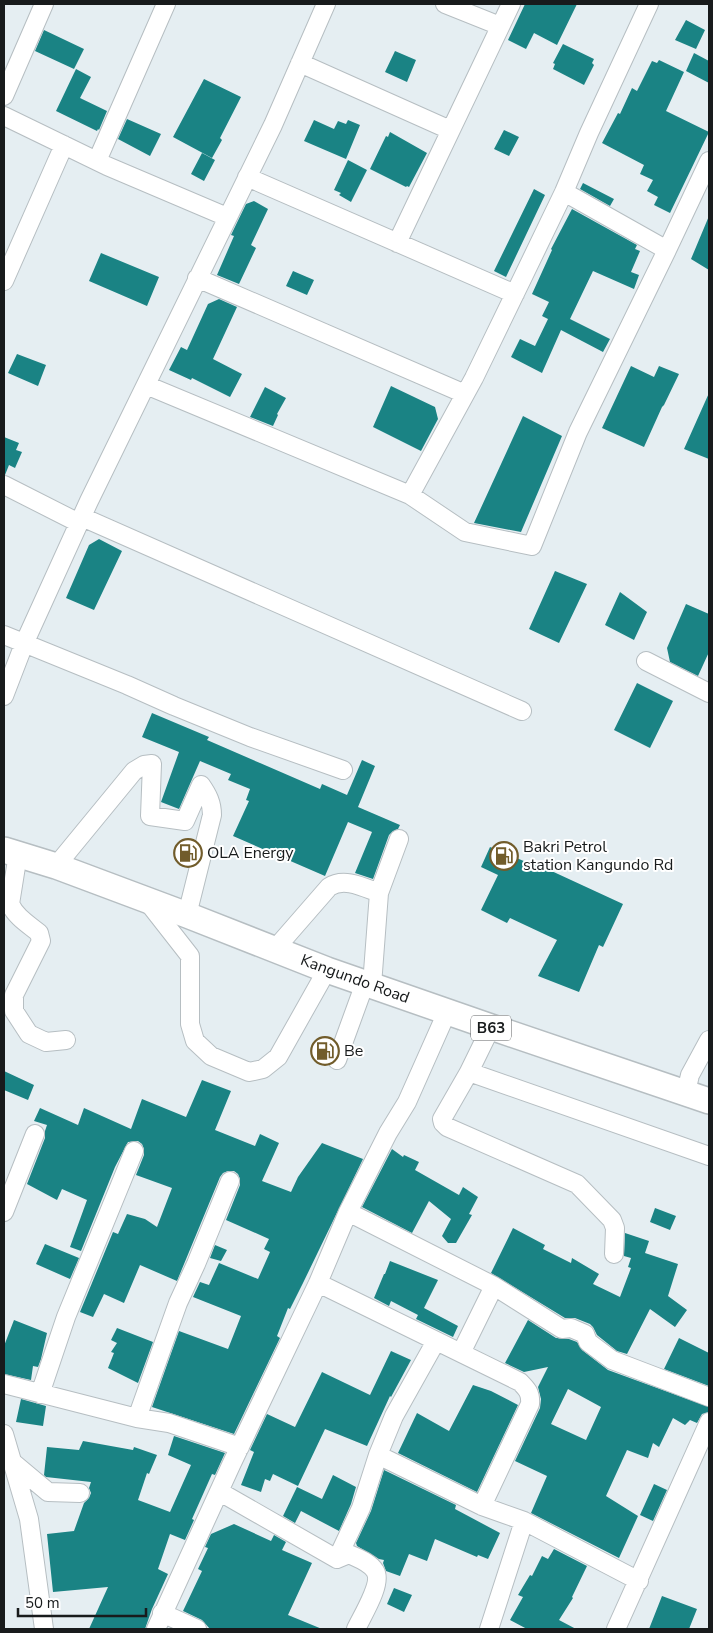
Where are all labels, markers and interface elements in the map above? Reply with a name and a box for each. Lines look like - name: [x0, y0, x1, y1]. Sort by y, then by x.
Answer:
- place label: Bakri Petrol station Kangundo Rd: [523, 836, 673, 876]
- fuel station icon: OLA Energy: [173, 838, 203, 868]
- fuel station icon: Bakri Petrol station Kangundo Rd: [489, 841, 519, 871]
- place label: OLA Energy: [207, 842, 294, 864]
- street label: Kangundo Road: [297, 949, 413, 1009]
- road number: B63: [471, 1016, 511, 1040]
- fuel station icon: Be: [310, 1036, 340, 1066]
- place label: Be: [344, 1040, 363, 1062]
- scale bar: [18, 1586, 145, 1618]
- text: 50 m: [25, 1593, 60, 1613]

